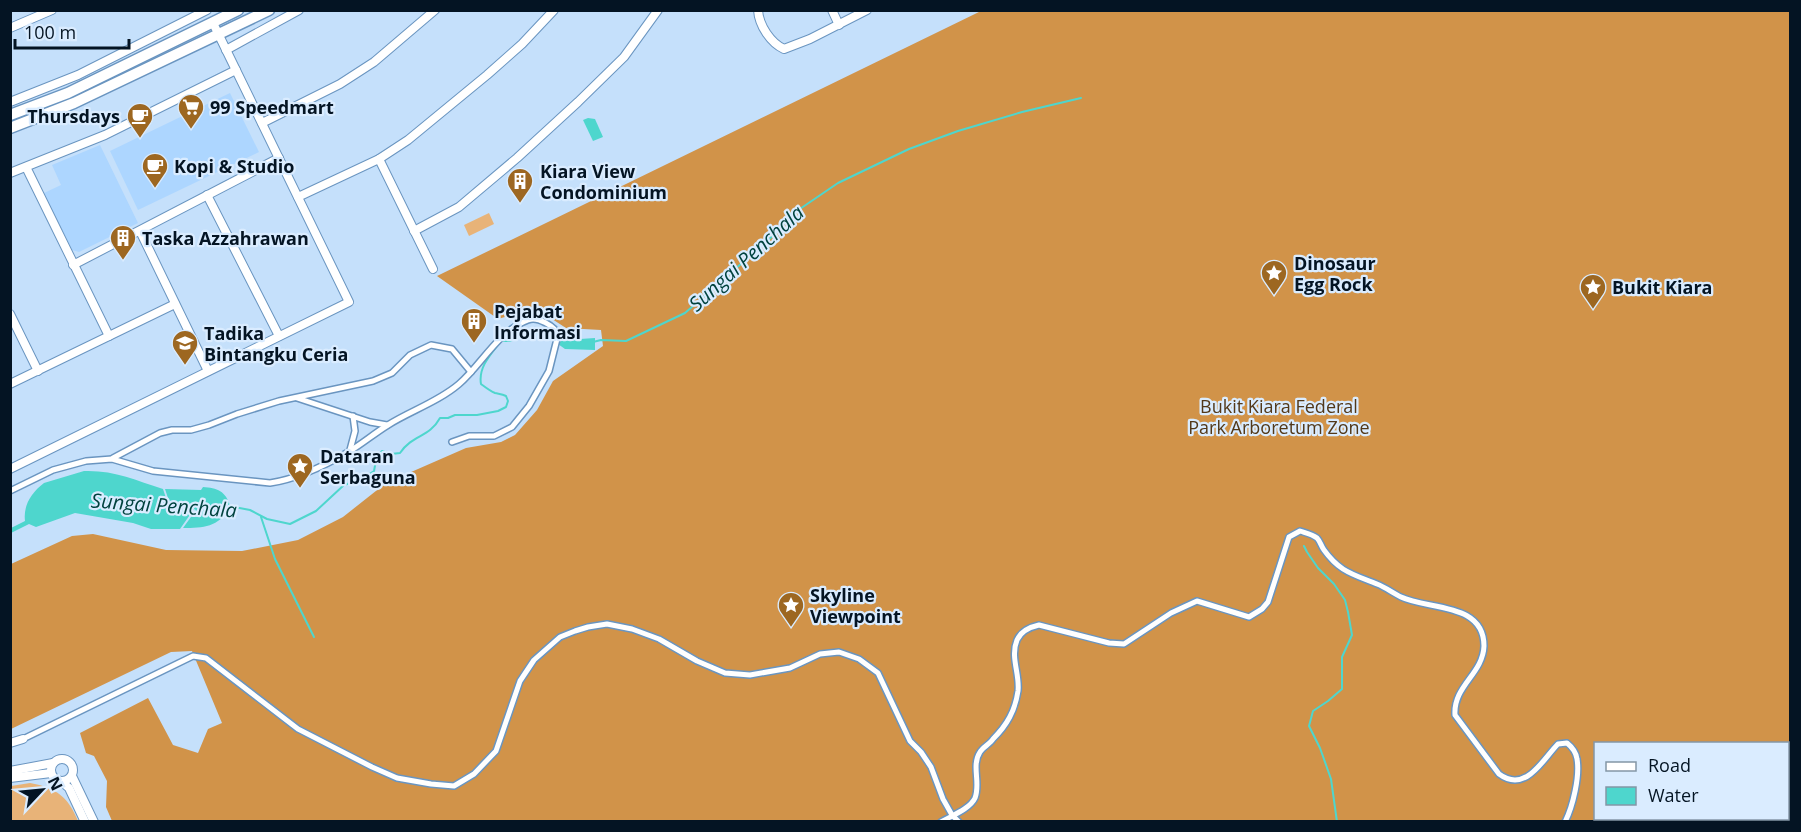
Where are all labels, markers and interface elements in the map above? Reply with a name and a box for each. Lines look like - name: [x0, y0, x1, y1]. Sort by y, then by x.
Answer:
- scale bar: [15, 12, 129, 50]
- text: 100 m: [24, 20, 76, 44]
- supermarket icon: 99 Speedmart: [176, 92, 206, 130]
- place label: 99 Speedmart: [210, 95, 334, 119]
- cafe icon: Thursdays: [125, 101, 155, 139]
- place label: Thursdays: [27, 104, 120, 128]
- cafe icon: Kopi & Studio: [140, 151, 170, 189]
- place label: Kopi & Studio: [174, 154, 294, 178]
- place label: Kiara View Condominium: [540, 159, 667, 204]
- building icon: Kiara View Condominium: [505, 166, 535, 204]
- water label: Sungai Penchala: [683, 199, 809, 317]
- building icon: Taska Azzahrawan: [108, 223, 138, 261]
- place label: Taska Azzahrawan: [142, 226, 309, 250]
- place label: Dinosaur Egg Rock: [1294, 251, 1376, 296]
- place icon: Dinosaur Egg Rock: [1259, 258, 1289, 296]
- place icon: Bukit Kiara: [1578, 272, 1608, 310]
- place label: Bukit Kiara: [1612, 275, 1712, 299]
- place label: Pejabat Informasi: [494, 299, 581, 344]
- building icon: Pejabat Informasi: [459, 306, 489, 344]
- place label: Tadika Bintangku Ceria: [204, 321, 348, 366]
- school or university icon: Tadika Bintangku Ceria: [170, 328, 200, 366]
- park label: Bukit Kiara Federal Park Arboretum Zone: [1188, 394, 1370, 439]
- place label: Dataran Serbaguna: [320, 444, 416, 489]
- place icon: Dataran Serbaguna: [285, 451, 315, 489]
- water label: Sungai Penchala: [90, 486, 238, 524]
- place label: Skyline Viewpoint: [810, 583, 901, 628]
- place icon: Skyline Viewpoint: [776, 590, 806, 628]
- legend: [1594, 742, 1789, 820]
- text: Road: [1648, 753, 1691, 777]
- north arrow: [12, 760, 72, 820]
- text: N: [43, 773, 68, 794]
- text: Water: [1648, 783, 1699, 807]

